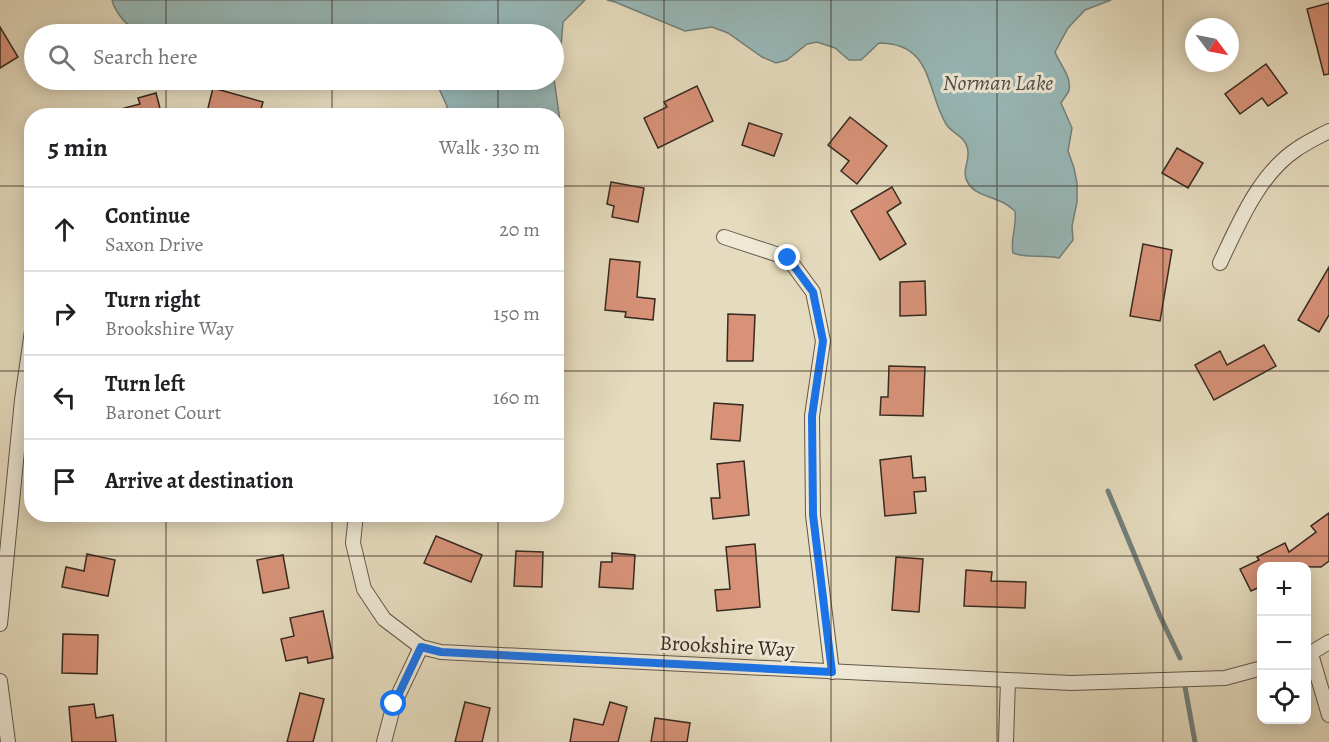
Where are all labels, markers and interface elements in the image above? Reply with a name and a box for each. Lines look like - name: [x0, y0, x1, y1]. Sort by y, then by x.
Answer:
- north arrow: [1185, 18, 1239, 72]
- search box: [24, 24, 564, 90]
- icon: search: [45, 41, 78, 74]
- text: Search here: [93, 42, 198, 72]
- water label: Norman Lake: [943, 68, 1053, 98]
- text: 5 min: [48, 130, 108, 165]
- text: Walk · 330 m: [439, 134, 540, 161]
- text: Continue: [105, 201, 190, 231]
- icon: ahead: [48, 213, 81, 246]
- text: 20 m: [499, 216, 540, 243]
- text: Saxon Drive: [105, 231, 203, 258]
- route end: [774, 244, 800, 270]
- text: Turn right: [105, 285, 201, 315]
- icon: right: [48, 297, 81, 330]
- text: 150 m: [493, 300, 540, 327]
- text: Brookshire Way: [105, 315, 234, 342]
- text: Turn left: [105, 369, 185, 399]
- icon: left: [48, 381, 81, 414]
- text: 160 m: [493, 384, 540, 411]
- text: Baronet Court: [105, 399, 221, 426]
- icon: arrive: [48, 465, 81, 498]
- text: Arrive at destination: [105, 466, 294, 496]
- map controls: [1257, 562, 1311, 724]
- button: +: [1257, 562, 1311, 616]
- button: −: [1257, 616, 1311, 670]
- street label: Brookshire Way: [659, 628, 796, 664]
- button: locate: [1257, 670, 1311, 724]
- route start: [380, 690, 406, 716]

